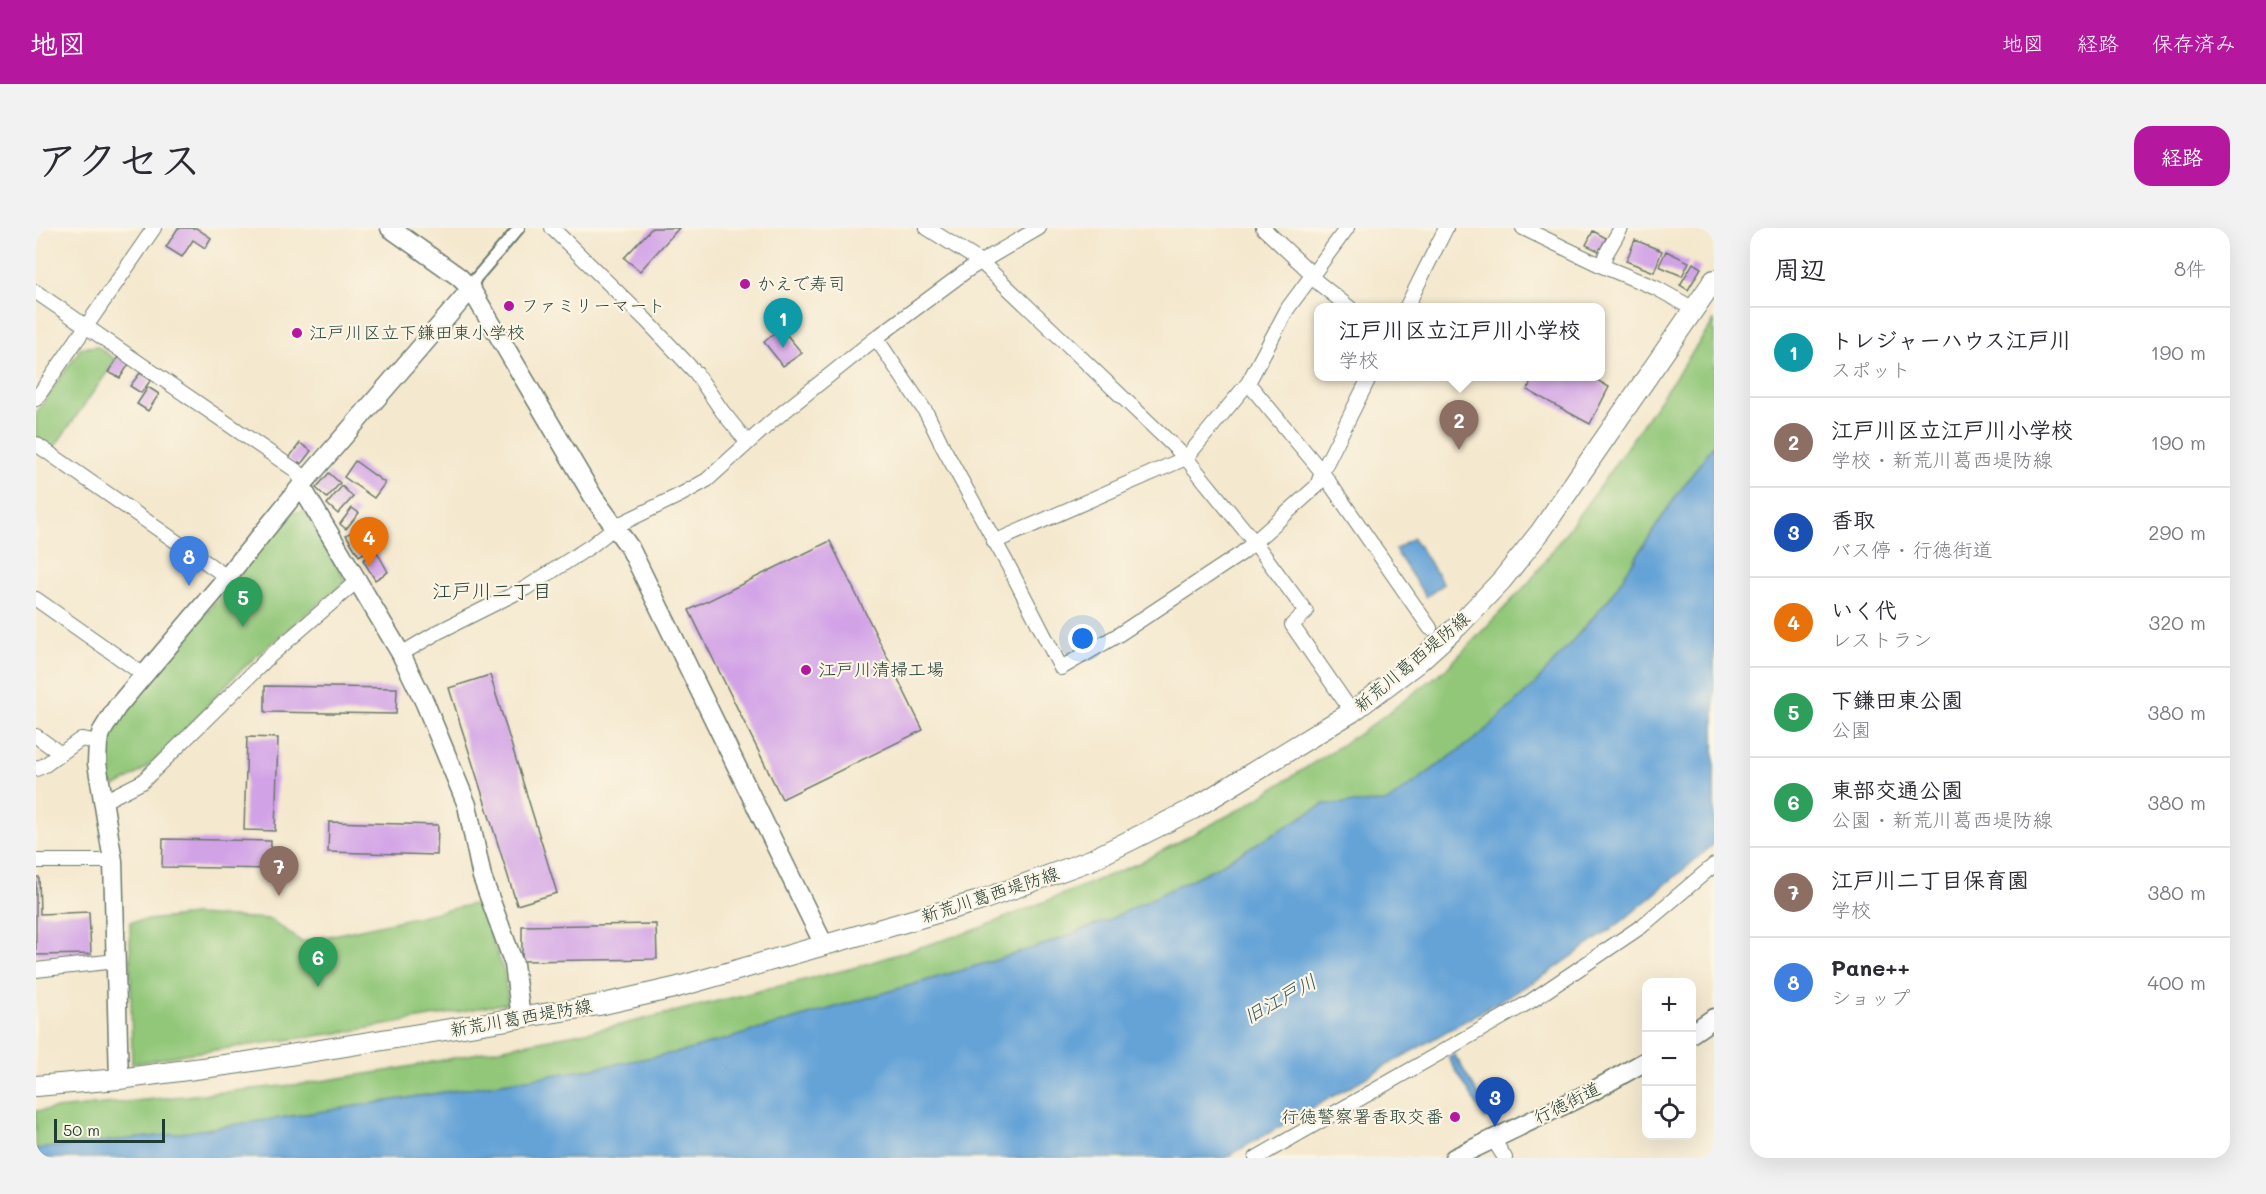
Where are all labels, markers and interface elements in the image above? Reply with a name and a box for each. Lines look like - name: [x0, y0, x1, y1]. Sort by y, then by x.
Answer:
- text: 地図: [30, 25, 86, 61]
- text: 地図: [2002, 29, 2044, 56]
- text: 経路: [2077, 29, 2119, 56]
- text: 保存済み: [2152, 29, 2236, 56]
- button: 経路: [2134, 126, 2230, 186]
- text: アクセス: [36, 131, 201, 186]
- text: 周辺: [1774, 252, 1826, 286]
- text: 8件: [2174, 255, 2206, 281]
- place label: かえで寿司: [757, 271, 846, 295]
- marker: かえで寿司: [738, 277, 752, 291]
- place label: ファミリーマート: [521, 293, 665, 317]
- pin: 1: [764, 298, 802, 348]
- marker: ファミリーマート: [502, 299, 516, 313]
- popup: [1314, 303, 1605, 381]
- text: 江戸川区立江戸川小学校: [1338, 315, 1581, 344]
- place label: 江戸川区立下鎌田東小学校: [309, 320, 525, 344]
- text: トレジャーハウス江戸川: [1831, 325, 2072, 354]
- marker: 江戸川区立下鎌田東小学校: [290, 326, 304, 340]
- text: 1: [1789, 339, 1798, 365]
- text: 190 m: [2151, 339, 2206, 365]
- text: 学校: [1338, 346, 1378, 372]
- text: スポット: [1831, 356, 1911, 382]
- pin: 2: [1440, 400, 1478, 450]
- text: 江戸川区立江戸川小学校: [1831, 415, 2073, 444]
- text: 2: [1788, 429, 1799, 455]
- text: 190 m: [2151, 429, 2206, 455]
- text: 学校 · 新荒川葛西堤防線: [1831, 446, 2053, 472]
- text: 香取: [1831, 505, 1875, 534]
- pin: 4: [350, 518, 388, 567]
- text: 3: [1788, 519, 1800, 545]
- text: 290 m: [2148, 519, 2206, 545]
- pin: 8: [170, 536, 208, 586]
- text: バス停 · 行徳街道: [1831, 536, 1993, 562]
- district label: 江戸川二丁目: [432, 577, 552, 603]
- pin: 5: [224, 578, 262, 627]
- text: いく代: [1831, 595, 1897, 624]
- street label: 新荒川葛西堤防線: [1348, 606, 1474, 717]
- text: 4: [1787, 609, 1800, 635]
- text: 320 m: [2148, 609, 2206, 635]
- your location: [1068, 624, 1097, 653]
- text: レストラン: [1831, 626, 1933, 652]
- place label: 江戸川清掃工場: [818, 657, 944, 681]
- marker: 江戸川清掃工場: [799, 663, 813, 677]
- text: 下鎌田東公園: [1831, 685, 1963, 714]
- text: 5: [1788, 699, 1799, 725]
- text: 380 m: [2148, 699, 2206, 725]
- text: 公園: [1831, 716, 1871, 742]
- text: 東部交通公園: [1831, 775, 1963, 804]
- text: 6: [1787, 789, 1800, 815]
- text: 380 m: [2148, 789, 2206, 815]
- text: 公園 · 新荒川葛西堤防線: [1831, 806, 2053, 832]
- pin: 7: [260, 846, 298, 896]
- street label: 新荒川葛西堤防線: [918, 860, 1062, 928]
- text: 江戸川二丁目保育園: [1831, 865, 2029, 894]
- text: 7: [1788, 879, 1799, 905]
- text: 380 m: [2148, 879, 2206, 905]
- text: 学校: [1831, 896, 1871, 922]
- pin: 6: [298, 938, 338, 987]
- text: Pane++: [1831, 953, 1910, 982]
- water label: 旧江戸川: [1238, 967, 1321, 1029]
- text: 8: [1787, 969, 1800, 995]
- text: 400 m: [2147, 969, 2206, 995]
- map controls: [1642, 978, 1696, 1140]
- button: +: [1642, 978, 1696, 1032]
- text: ショップ: [1831, 984, 1910, 1010]
- street label: 新荒川葛西堤防線: [448, 993, 594, 1041]
- button: −: [1642, 1032, 1696, 1086]
- street label: 行徳街道: [1529, 1076, 1604, 1129]
- pin: 3: [1476, 1078, 1514, 1127]
- button: locate: [1642, 1086, 1696, 1140]
- place label: 行徳警察署香取交番: [1281, 1104, 1443, 1128]
- marker: 行徳警察署香取交番: [1448, 1110, 1462, 1124]
- scale bar: [54, 1116, 165, 1144]
- text: 50 m: [63, 1119, 100, 1140]

